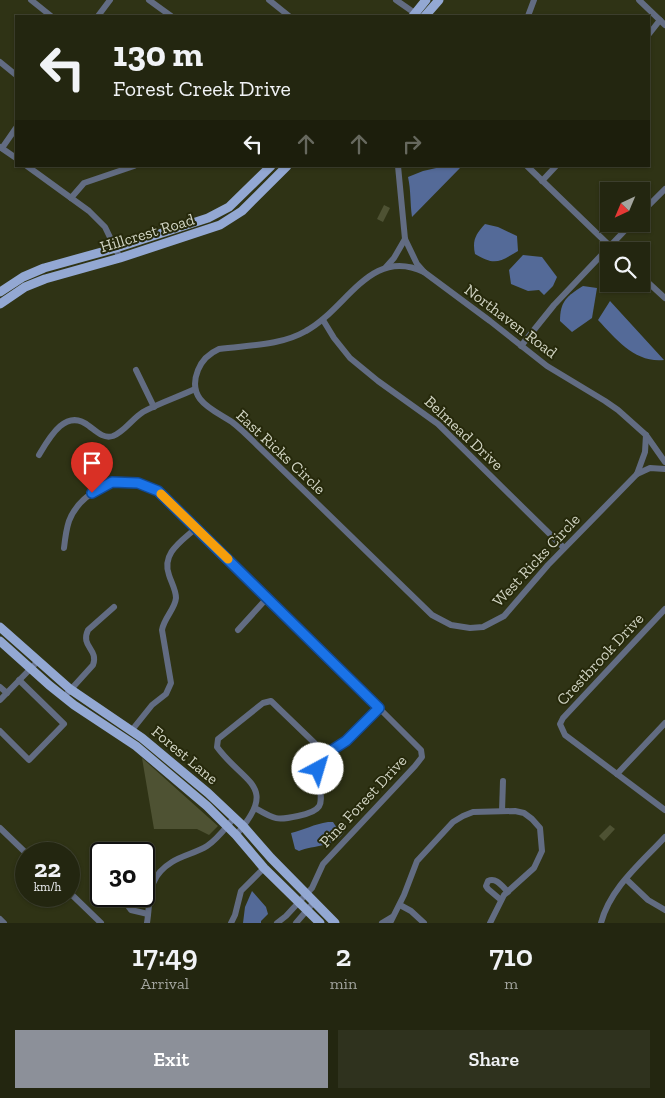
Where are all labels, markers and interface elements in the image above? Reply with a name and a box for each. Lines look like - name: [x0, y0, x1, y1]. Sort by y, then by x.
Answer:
- text: 130 m: [113, 33, 203, 75]
- icon: left: [30, 35, 95, 100]
- text: Forest Creek Drive: [113, 75, 291, 102]
- icon: left: [239, 130, 267, 158]
- icon: ahead: [292, 130, 320, 158]
- icon: ahead: [345, 130, 373, 158]
- icon: right: [398, 130, 426, 158]
- north arrow: [600, 182, 650, 232]
- map controls: [600, 182, 650, 292]
- street label: Hillcrest Road: [98, 210, 197, 256]
- button: search: [600, 242, 650, 292]
- street label: Northaven Road: [461, 280, 561, 362]
- street label: Belmead Drive: [421, 392, 507, 474]
- street label: East Ricks Circle: [232, 406, 330, 498]
- pin: [71, 442, 113, 493]
- icon: arrive: [78, 449, 106, 477]
- street label: West Ricks Circle: [488, 510, 584, 610]
- street label: Crestbrook Drive: [553, 609, 647, 709]
- street label: Forest Lane: [148, 722, 222, 788]
- position arrow: [291, 742, 343, 794]
- street label: Pine Forest Drive: [315, 751, 411, 851]
- speed limit sign: 30: [90, 842, 155, 907]
- text: 22: [34, 853, 61, 883]
- text: km/h: [34, 880, 61, 894]
- text: 17:49: [132, 938, 198, 974]
- text: 2: [336, 938, 351, 974]
- text: 710: [489, 938, 533, 974]
- text: Arrival: [141, 974, 189, 993]
- text: min: [330, 974, 357, 993]
- text: m: [504, 974, 518, 993]
- button: Exit: [15, 1030, 328, 1088]
- button: Share: [338, 1030, 650, 1088]

